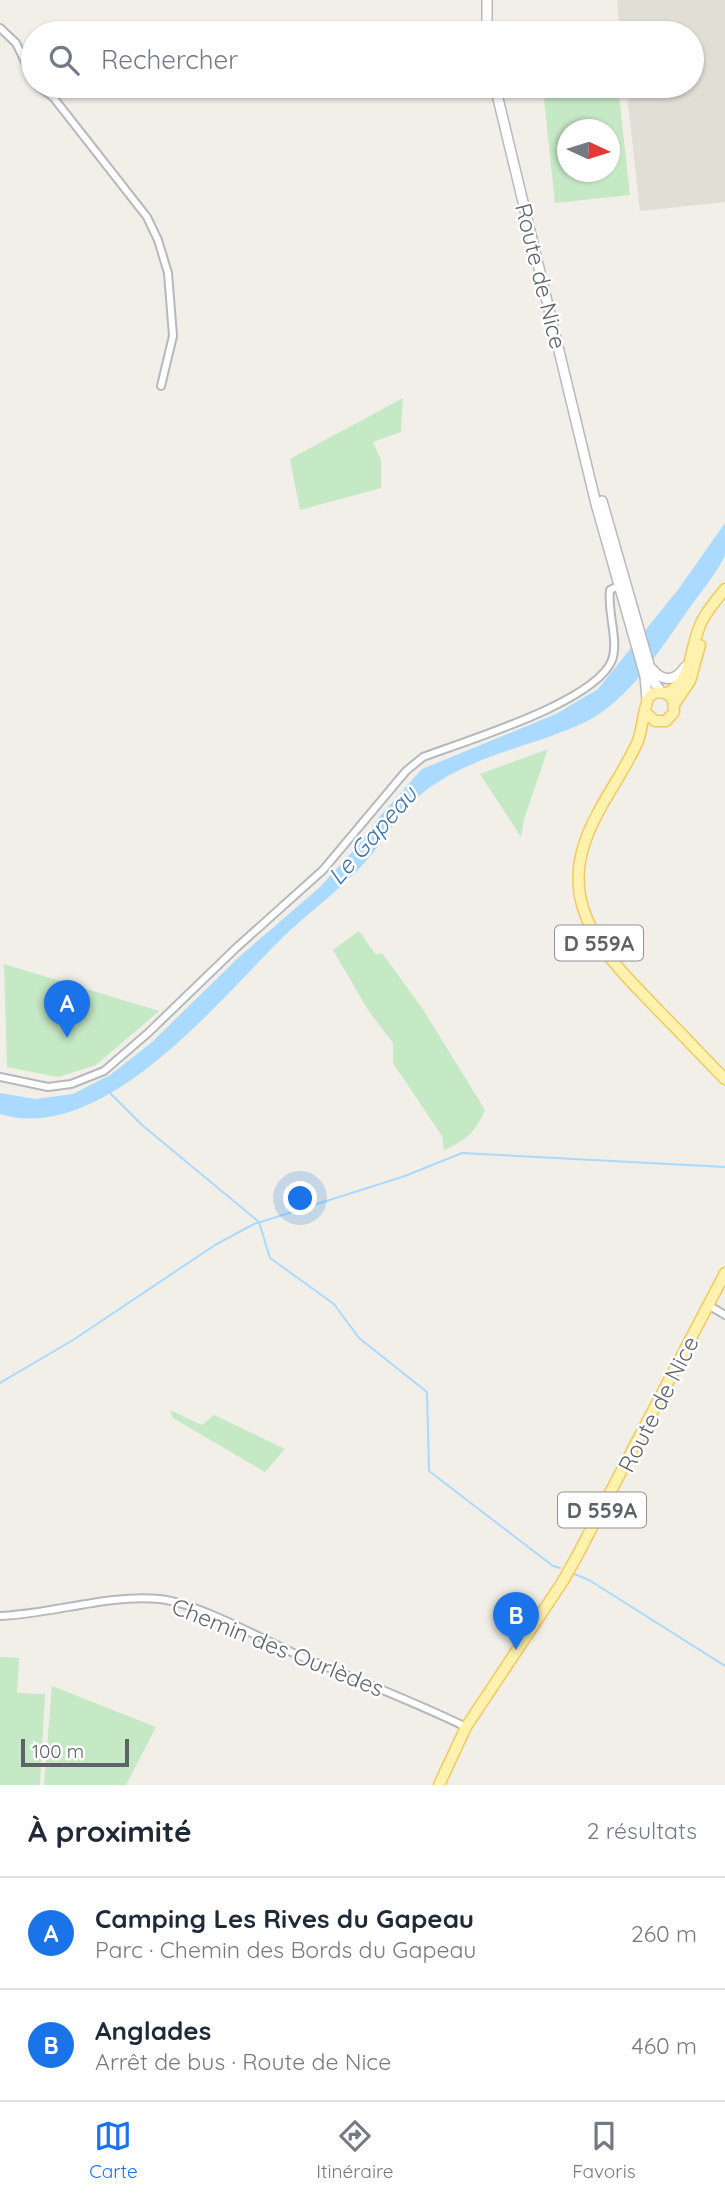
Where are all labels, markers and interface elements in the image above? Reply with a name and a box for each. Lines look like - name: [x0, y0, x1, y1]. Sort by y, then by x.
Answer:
- search box: [21, 21, 704, 98]
- icon: search: [45, 41, 83, 79]
- text: Rechercher: [101, 43, 238, 76]
- north arrow: [557, 119, 620, 182]
- street label: Route de Nice: [509, 200, 573, 352]
- water label: Le Gapeau: [321, 779, 424, 890]
- road number: D 559A: [555, 926, 643, 960]
- pin: A: [44, 980, 90, 1038]
- your location: [283, 1181, 317, 1215]
- street label: Route de Nice: [611, 1331, 705, 1477]
- road number: D 559A: [558, 1492, 646, 1528]
- street label: Chemin des Ourlèdes: [168, 1591, 388, 1703]
- pin: B: [493, 1592, 539, 1650]
- scale bar: [21, 1736, 130, 1768]
- text: 100 m: [32, 1739, 84, 1763]
- text: À proximité: [28, 1812, 192, 1850]
- text: 2 résultats: [587, 1816, 697, 1845]
- text: Camping Les Rives du Gapeau: [95, 1902, 474, 1935]
- text: A: [44, 1919, 58, 1948]
- text: 260 m: [631, 1919, 697, 1948]
- text: Parc · Chemin des Bords du Gapeau: [95, 1935, 476, 1964]
- text: Anglades: [95, 2014, 211, 2047]
- text: B: [43, 2031, 59, 2060]
- text: 460 m: [632, 2031, 697, 2060]
- text: Arrêt de bus · Route de Nice: [95, 2047, 391, 2076]
- tab: Carte: [89, 2117, 138, 2183]
- tab: Itinéraire: [316, 2117, 394, 2183]
- tab: Favoris: [572, 2117, 636, 2183]

